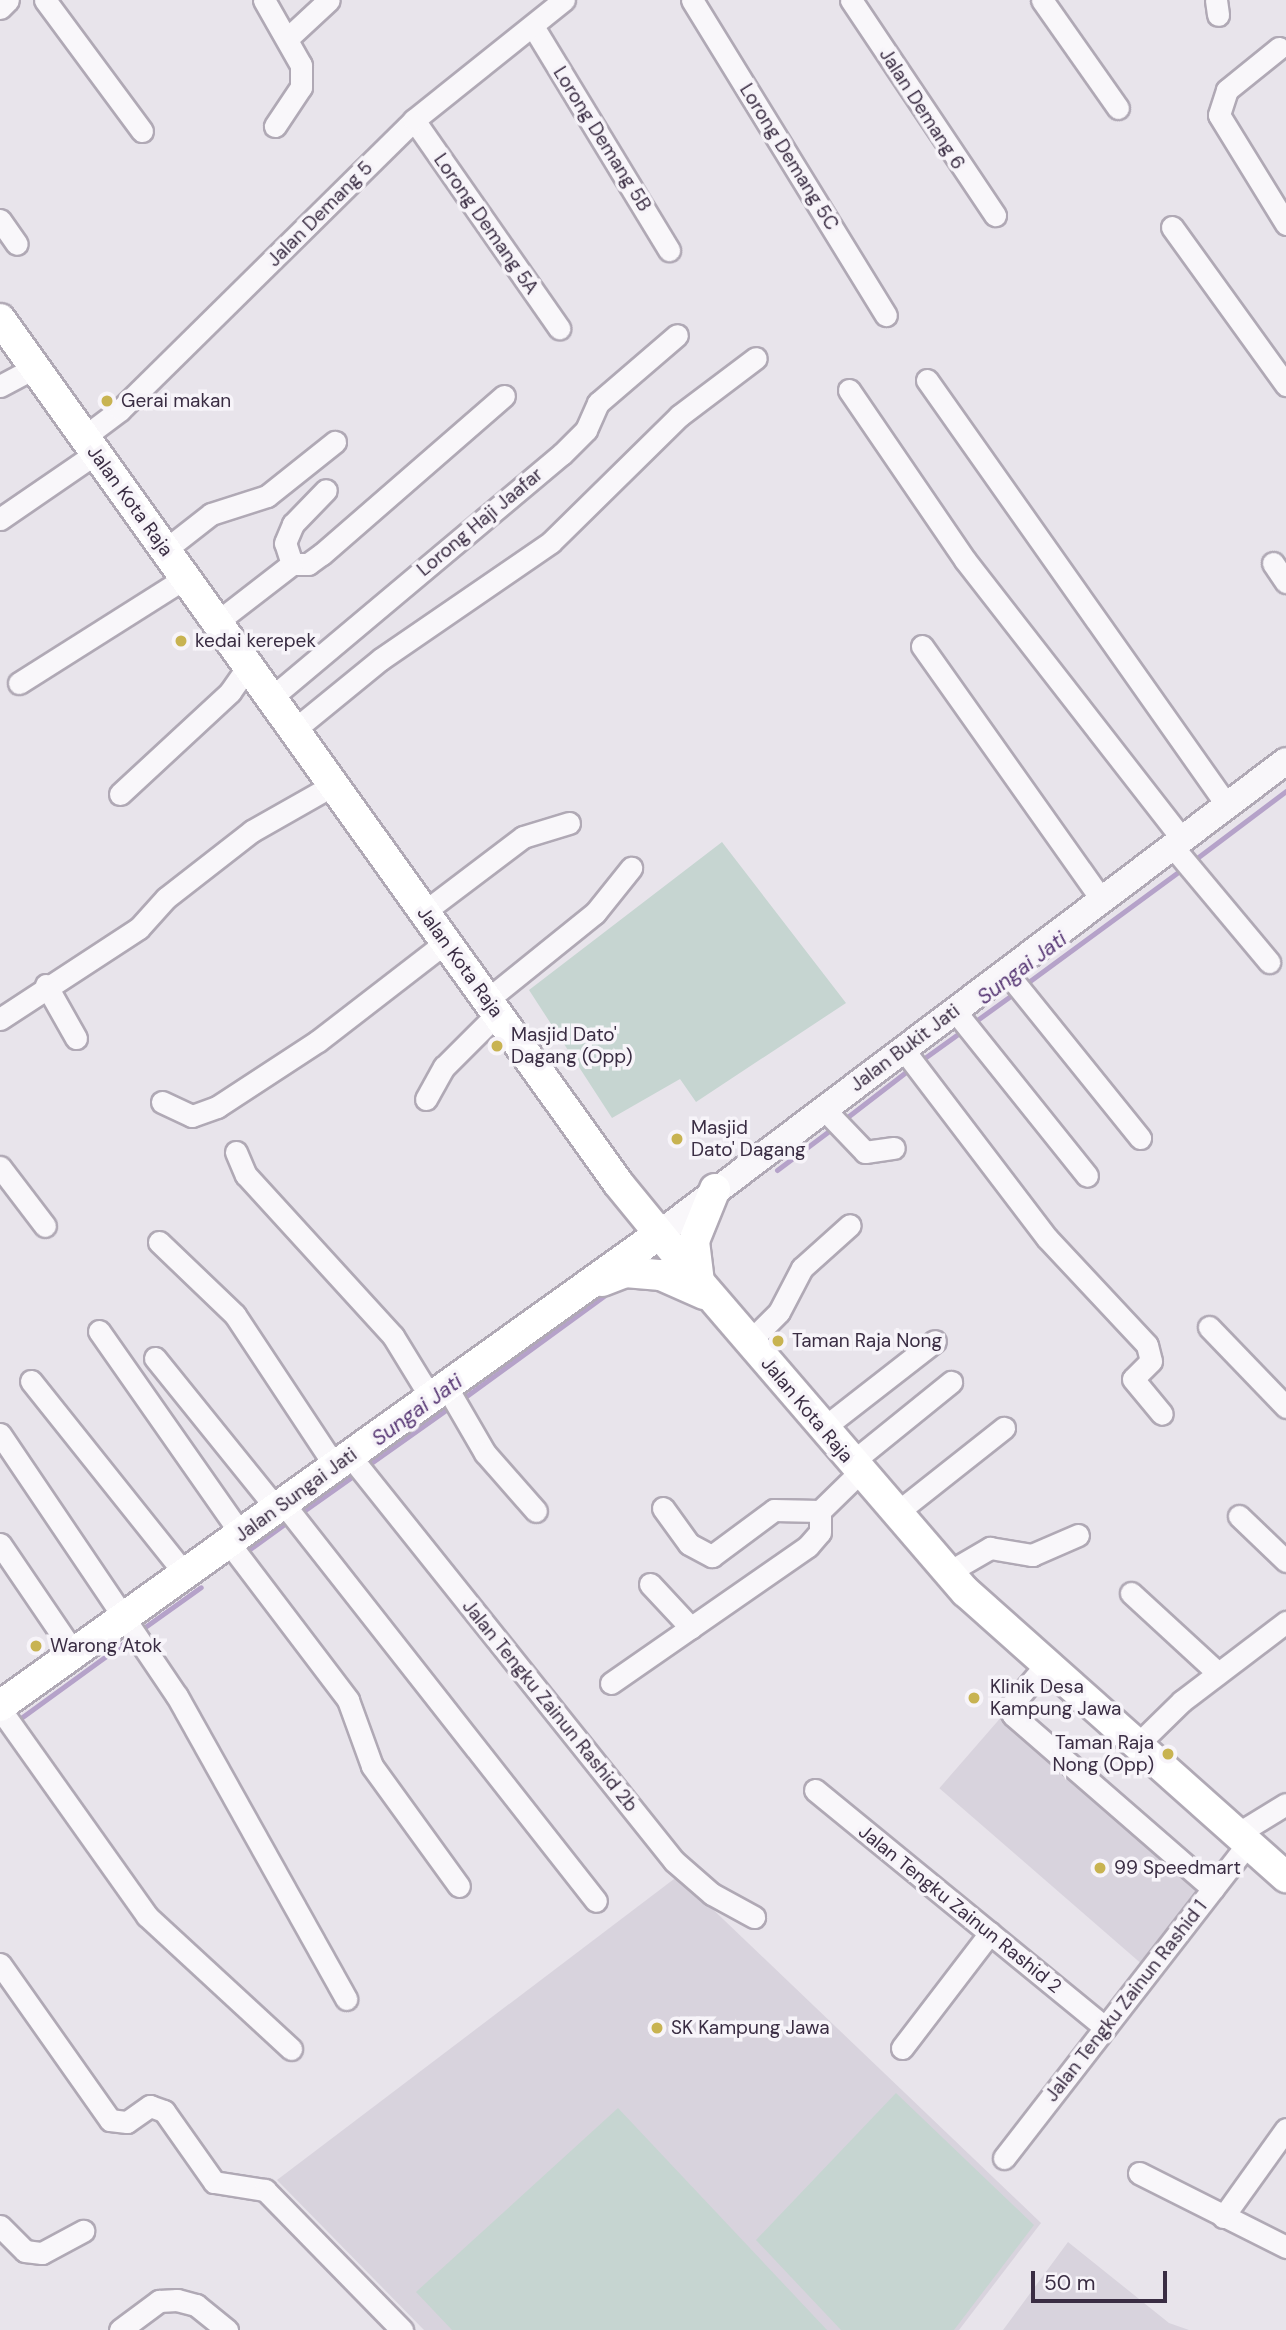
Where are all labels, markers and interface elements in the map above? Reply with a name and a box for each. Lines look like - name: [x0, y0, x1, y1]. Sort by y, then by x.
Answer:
- street label: Jalan Demang 6: [874, 44, 970, 174]
- street label: Lorong Demang 5B: [548, 63, 656, 215]
- street label: Lorong Demang 5C: [735, 80, 843, 234]
- street label: Lorong Demang 5A: [429, 149, 543, 299]
- street label: Jalan Demang 5: [263, 157, 377, 271]
- place label: Gerai makan: [121, 390, 231, 412]
- marker: Gerai makan: [99, 393, 115, 409]
- street label: Jalan Kota Raja: [82, 441, 178, 561]
- street label: Lorong Haji Jaafar: [413, 463, 547, 581]
- place label: kedai kerepek: [195, 630, 316, 652]
- marker: kedai kerepek: [173, 633, 189, 649]
- street label: Jalan Kota Raja: [412, 902, 508, 1022]
- water label: Sungai Jati: [972, 926, 1072, 1010]
- street label: Jalan Bukit Jati: [846, 999, 964, 1097]
- place label: Masjid Dato' Dagang (Opp): [511, 1024, 633, 1068]
- marker: Masjid Dato' Dagang (Opp): [489, 1038, 505, 1054]
- place label: Masjid Dato' Dagang: [691, 1117, 806, 1161]
- marker: Masjid Dato' Dagang: [669, 1131, 685, 1147]
- place label: Taman Raja Nong: [792, 1330, 942, 1352]
- marker: Taman Raja Nong: [770, 1333, 786, 1349]
- street label: Jalan Kota Raja: [756, 1353, 858, 1467]
- water label: Sungai Jati: [367, 1369, 467, 1451]
- street label: Jalan Sungai Jati: [231, 1443, 361, 1547]
- street label: Jalan Tengku Zainun Rashid 2b: [457, 1595, 643, 1817]
- place label: Warong Atok: [50, 1635, 162, 1657]
- marker: Warong Atok: [28, 1638, 44, 1654]
- place label: Klinik Desa Kampung Jawa: [990, 1676, 1121, 1720]
- marker: Klinik Desa Kampung Jawa: [964, 1688, 984, 1708]
- place label: Taman Raja Nong (Opp): [1052, 1732, 1154, 1776]
- marker: Taman Raja Nong (Opp): [1160, 1746, 1176, 1762]
- street label: Jalan Tengku Zainun Rashid 2: [854, 1820, 1066, 1998]
- place label: 99 Speedmart: [1114, 1857, 1241, 1879]
- marker: 99 Speedmart: [1092, 1860, 1108, 1876]
- street label: Jalan Tengku Zainun Rashid 1: [1040, 1896, 1212, 2106]
- place label: SK Kampung Jawa: [671, 2017, 830, 2039]
- marker: SK Kampung Jawa: [649, 2020, 665, 2036]
- scale bar: [1034, 2256, 1170, 2300]
- text: 50 m: [1044, 2269, 1095, 2297]

